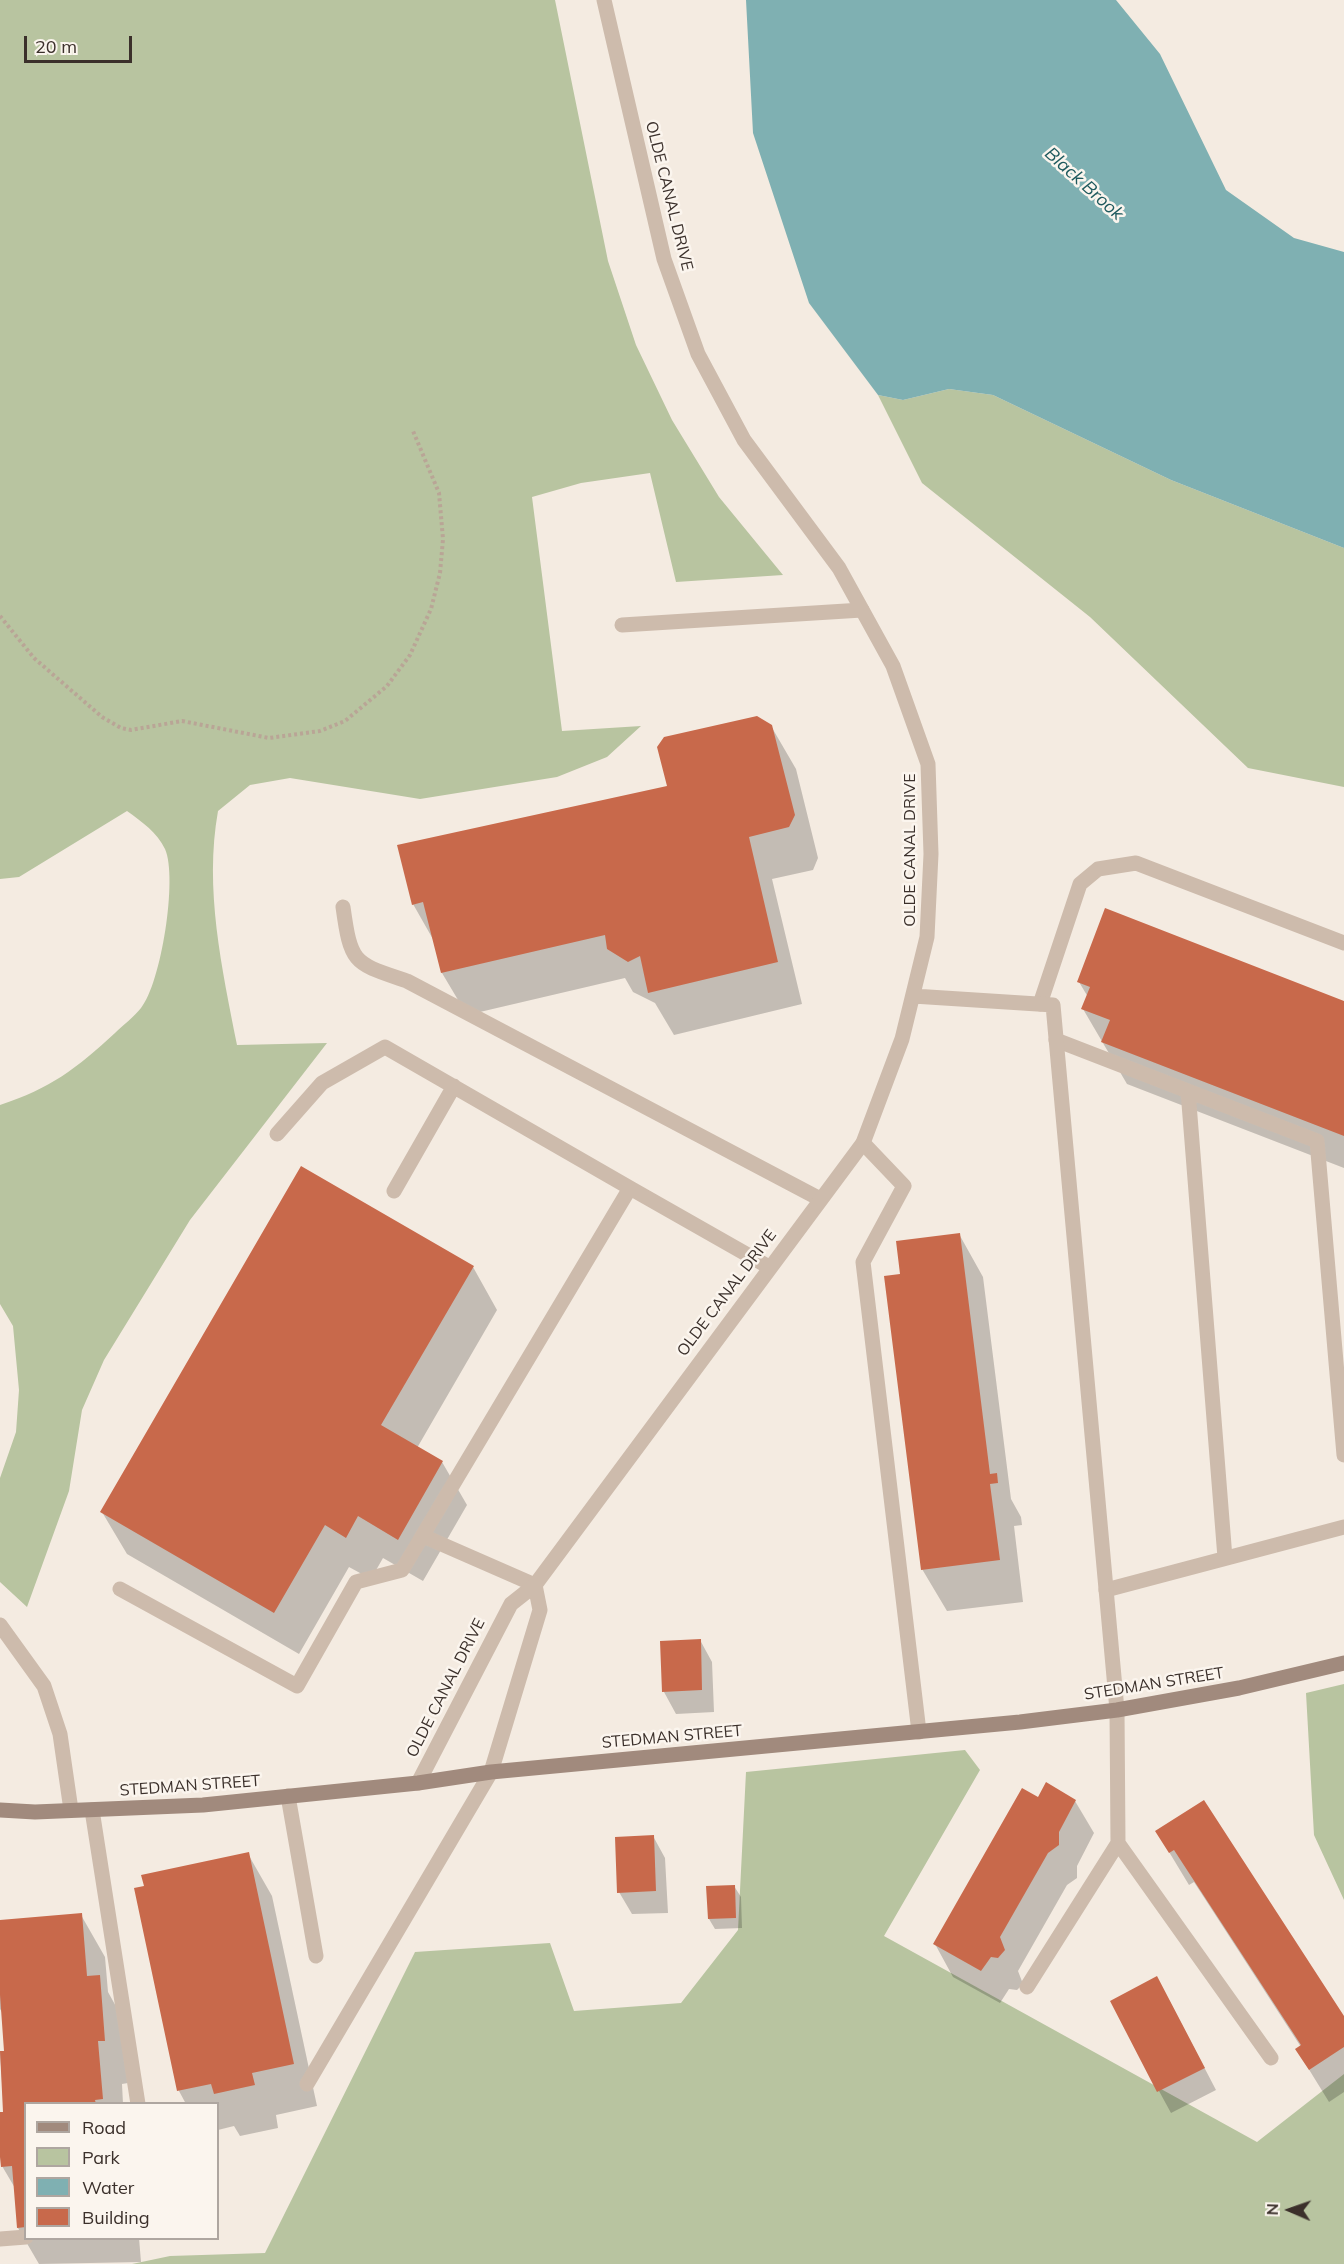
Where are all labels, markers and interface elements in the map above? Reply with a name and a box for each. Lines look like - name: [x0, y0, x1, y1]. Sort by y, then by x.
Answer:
- scale bar: [27, 24, 135, 62]
- text: 20 m: [35, 35, 77, 58]
- street label: OLDE CANAL DRIVE: [641, 119, 697, 273]
- water label: Black Brook: [1040, 143, 1128, 225]
- street label: OLDE CANAL DRIVE: [900, 773, 920, 927]
- street label: OLDE CANAL DRIVE: [673, 1226, 781, 1360]
- street label: OLDE CANAL DRIVE: [403, 1615, 489, 1761]
- street label: STEDMAN STREET: [1083, 1663, 1225, 1705]
- street label: STEDMAN STREET: [601, 1721, 743, 1753]
- street label: STEDMAN STREET: [119, 1772, 261, 1800]
- legend: [24, 2102, 219, 2240]
- text: Road: [82, 2116, 126, 2139]
- text: Park: [82, 2146, 120, 2169]
- text: Water: [82, 2176, 134, 2199]
- north arrow: [1260, 2180, 1320, 2240]
- text: N: [1262, 2203, 1282, 2216]
- text: Building: [82, 2206, 150, 2229]

